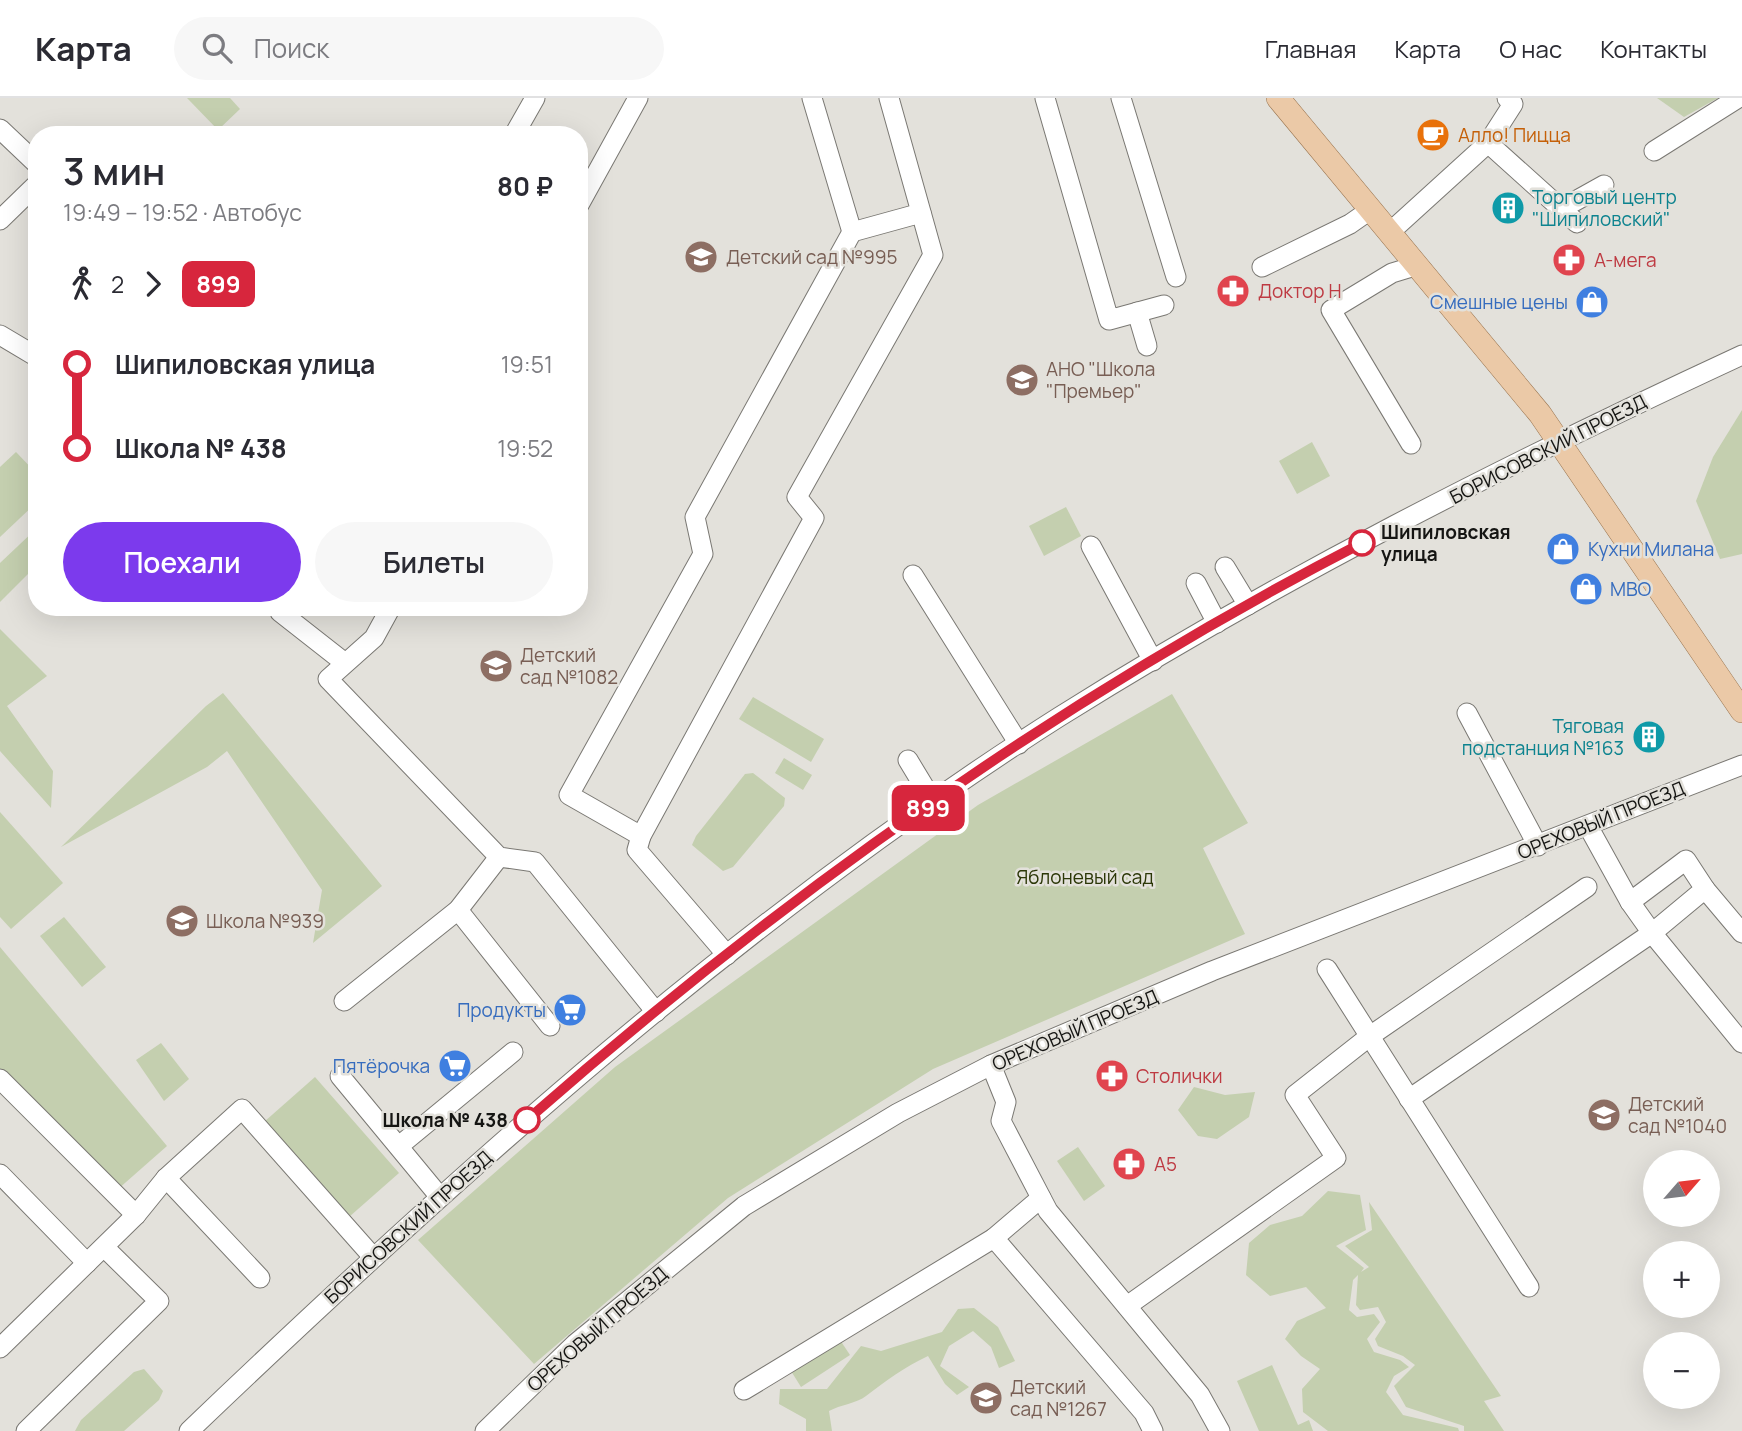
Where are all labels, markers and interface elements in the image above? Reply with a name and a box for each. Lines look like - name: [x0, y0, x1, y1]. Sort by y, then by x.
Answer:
- search box: [174, 17, 664, 80]
- text: Карта: [35, 26, 132, 71]
- icon: search: [198, 29, 236, 67]
- text: Поиск: [254, 30, 329, 66]
- text: Главная: [1265, 32, 1356, 65]
- text: Карта: [1394, 32, 1461, 65]
- text: О нас: [1499, 32, 1562, 65]
- text: Контакты: [1600, 32, 1707, 65]
- cafe icon: Алло! Пицца: [1414, 116, 1452, 154]
- place label: Алло! Пицца: [1458, 122, 1571, 148]
- text: 3 мин: [63, 144, 165, 196]
- text: 80 ₽: [497, 168, 553, 204]
- place label: Торговый центр "Шипиловский": [1532, 184, 1677, 232]
- building icon: Торговый центр "Шипиловский": [1489, 189, 1527, 227]
- text: 19:49 – 19:52 · Автобус: [63, 196, 302, 228]
- school or university icon: Детский сад №995: [682, 238, 720, 276]
- pharmacy icon: А-мега: [1550, 241, 1588, 279]
- place label: Детский сад №995: [726, 244, 898, 270]
- place label: А-мега: [1594, 247, 1657, 273]
- icon: walk: [63, 265, 101, 303]
- icon: forward: [134, 265, 172, 303]
- text: 899: [196, 267, 241, 300]
- text: 2: [111, 268, 124, 300]
- pharmacy icon: Доктор Н: [1214, 272, 1252, 310]
- place label: Доктор Н: [1258, 278, 1341, 304]
- shop icon: Смешные цены: [1573, 283, 1611, 321]
- place label: Смешные цены: [1430, 289, 1568, 315]
- text: Шипиловская улица: [115, 346, 375, 382]
- text: 19:51: [501, 348, 553, 380]
- place label: АНО "Школа "Премьер": [1046, 356, 1155, 404]
- school or university icon: АНО "Школа "Премьер": [1003, 361, 1041, 399]
- street label: БОРИСОВСКИЙ ПРОЕЗД: [1445, 388, 1651, 510]
- text: Школа № 438: [115, 430, 287, 466]
- text: 19:52: [497, 432, 553, 464]
- place label: Шипиловская улица: [1381, 519, 1511, 567]
- button: Поехали: [63, 522, 301, 602]
- button: Билеты: [315, 522, 553, 602]
- marker: Шипиловская улица: [1349, 530, 1375, 556]
- shop icon: Кухни Милана: [1544, 530, 1582, 568]
- place label: Кухни Милана: [1588, 536, 1714, 562]
- shop icon: МВО: [1567, 570, 1605, 608]
- place label: МВО: [1610, 576, 1652, 602]
- place label: Детский сад №1082: [520, 642, 618, 690]
- school or university icon: Детский сад №1082: [477, 647, 515, 685]
- place label: Тяговая подстанция №163: [1462, 713, 1624, 761]
- building icon: Тяговая подстанция №163: [1630, 718, 1668, 756]
- street label: ОРЕХОВЫЙ ПРОЕЗД: [1514, 775, 1688, 865]
- line badge: 899: [888, 785, 968, 831]
- text: 899: [906, 791, 950, 824]
- park label: Яблоневый сад: [1016, 864, 1154, 890]
- school or university icon: Школа №939: [163, 902, 201, 940]
- place label: Школа №939: [206, 908, 324, 934]
- street label: ОРЕХОВЫЙ ПРОЕЗД: [988, 983, 1162, 1077]
- supermarket icon: Продукты: [551, 991, 589, 1029]
- place label: Продукты: [457, 997, 546, 1023]
- supermarket icon: Пятёрочка: [436, 1047, 474, 1085]
- place label: Пятёрочка: [333, 1053, 430, 1079]
- pharmacy icon: Столички: [1093, 1057, 1131, 1095]
- place label: Столички: [1136, 1063, 1223, 1089]
- place label: Детский сад №1040: [1628, 1091, 1727, 1139]
- school or university icon: Детский сад №1040: [1585, 1096, 1623, 1134]
- place label: Школа № 438: [382, 1107, 508, 1133]
- marker: Школа № 438: [514, 1107, 540, 1133]
- street label: БОРИСОВСКИЙ ПРОЕЗД: [319, 1145, 497, 1309]
- pharmacy icon: А5: [1110, 1145, 1148, 1183]
- north arrow: [1643, 1150, 1720, 1227]
- map controls: [1643, 1150, 1720, 1409]
- place label: А5: [1154, 1151, 1177, 1177]
- button: +: [1643, 1241, 1720, 1318]
- street label: ОРЕХОВЫЙ ПРОЕЗД: [521, 1261, 673, 1397]
- button: −: [1643, 1332, 1720, 1409]
- place label: Детский сад №1267: [1010, 1374, 1107, 1422]
- school or university icon: Детский сад №1267: [967, 1379, 1005, 1417]

